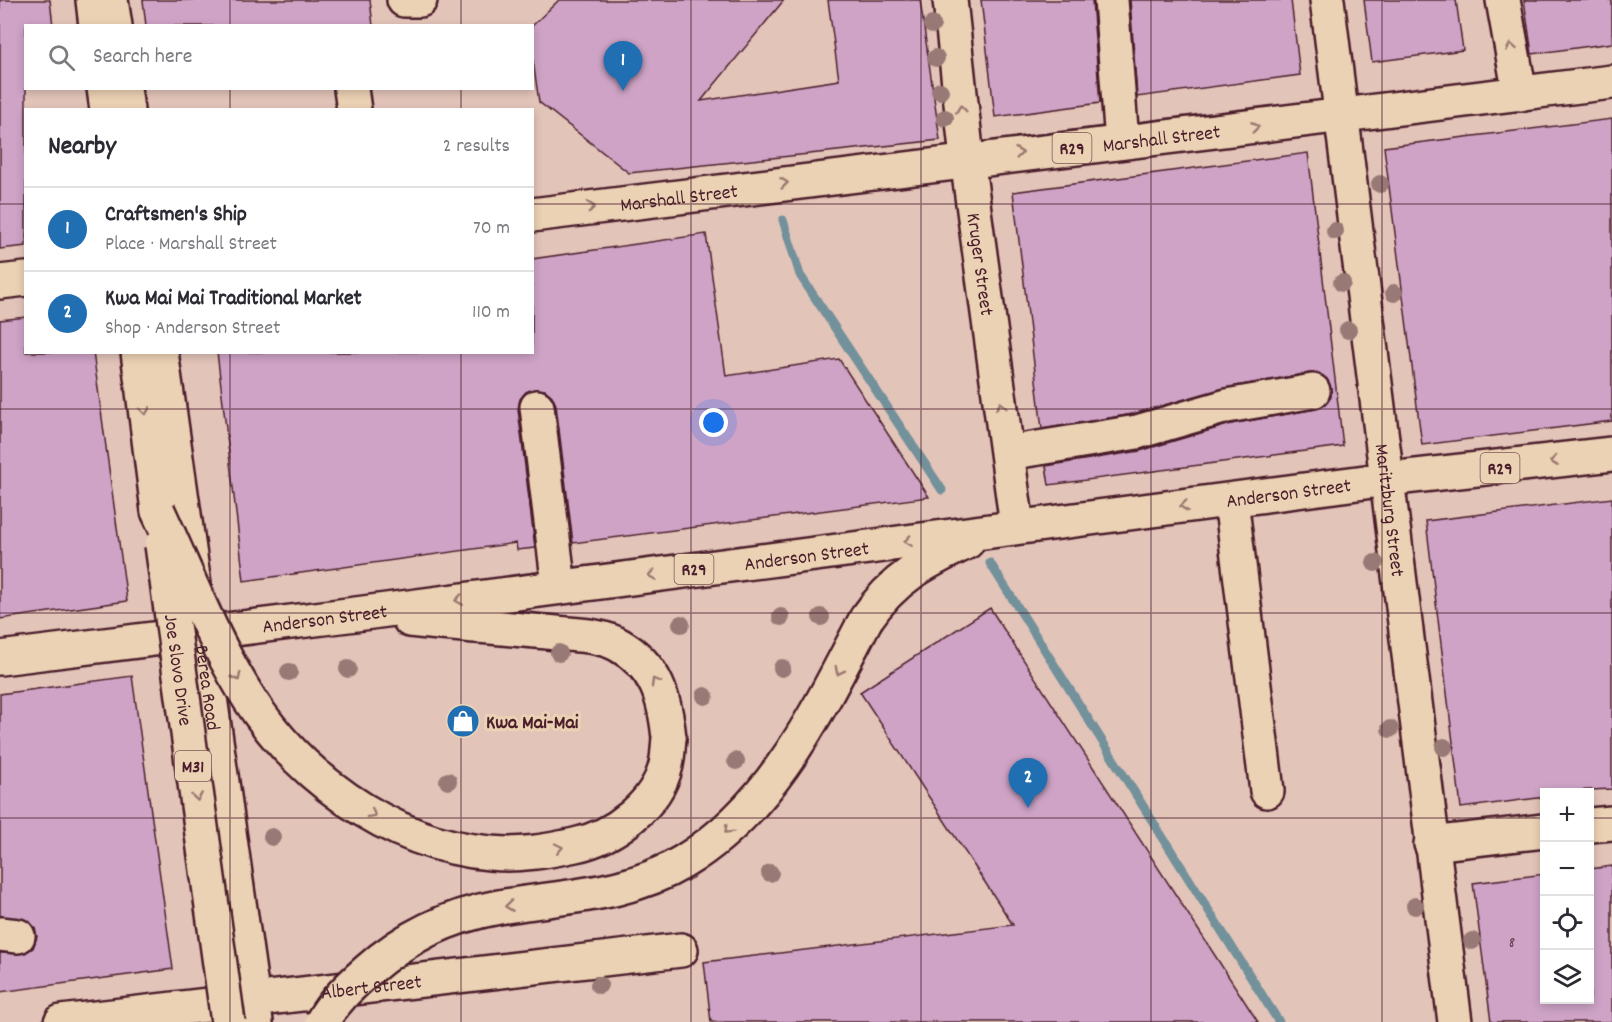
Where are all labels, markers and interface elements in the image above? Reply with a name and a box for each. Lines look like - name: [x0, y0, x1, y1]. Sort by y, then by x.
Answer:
- search box: [24, 24, 534, 90]
- icon: search: [45, 41, 78, 74]
- text: Search here: [93, 42, 192, 73]
- pin: 1: [604, 42, 642, 91]
- one-way arrow: [1506, 42, 1518, 52]
- one-way arrow: [956, 104, 968, 113]
- street label: Marshall Street: [1101, 119, 1222, 162]
- one-way arrow: [1250, 121, 1259, 134]
- text: Nearby: [48, 129, 116, 166]
- text: 2 results: [443, 133, 510, 161]
- road number: R29: [1052, 133, 1092, 163]
- one-way arrow: [1015, 148, 1024, 160]
- one-way arrow: [779, 177, 789, 189]
- street label: Marshall Street: [619, 179, 740, 221]
- text: Craftsmen's Ship: [105, 200, 247, 231]
- one-way arrow: [586, 202, 595, 214]
- street label: Kruger Street: [957, 211, 999, 318]
- text: 1: [65, 215, 70, 243]
- text: 70 m: [473, 215, 510, 243]
- text: Place · Marshall Street: [105, 231, 277, 259]
- text: Kwa Mai Mai Traditional Market: [105, 284, 362, 315]
- text: 2: [63, 299, 72, 327]
- text: 110 m: [472, 299, 510, 327]
- text: Shop · Anderson Street: [105, 315, 280, 343]
- one-way arrow: [996, 401, 1008, 410]
- one-way arrow: [138, 406, 151, 415]
- your location: [699, 408, 728, 437]
- street label: Maritzburg Street: [1366, 442, 1410, 579]
- road number: R29: [1480, 453, 1520, 483]
- one-way arrow: [1549, 455, 1559, 467]
- street label: Anderson Street: [1225, 473, 1353, 517]
- one-way arrow: [1180, 500, 1189, 512]
- one-way arrow: [903, 534, 912, 546]
- street label: Anderson Street: [743, 536, 871, 580]
- road number: R29: [674, 554, 714, 584]
- one-way arrow: [647, 568, 656, 580]
- one-way arrow: [454, 594, 463, 606]
- street label: Anderson Street: [261, 599, 389, 642]
- street label: Joe Slovo Drive: [155, 613, 198, 728]
- street label: Berea Road: [186, 644, 226, 733]
- one-way arrow: [835, 664, 846, 675]
- one-way arrow: [230, 671, 241, 682]
- one-way arrow: [650, 678, 662, 688]
- shop icon: Kwa Mai-Mai: [445, 703, 481, 739]
- place label: Kwa Mai-Mai: [486, 710, 579, 738]
- road number: M31: [175, 751, 211, 781]
- pin: 2: [1008, 758, 1048, 808]
- map controls: [1540, 788, 1594, 1004]
- button: +: [1540, 788, 1594, 842]
- one-way arrow: [191, 793, 203, 802]
- one-way arrow: [366, 806, 376, 818]
- one-way arrow: [725, 822, 736, 833]
- button: −: [1540, 842, 1594, 896]
- one-way arrow: [554, 843, 564, 856]
- button: locate: [1540, 896, 1594, 950]
- one-way arrow: [504, 899, 513, 912]
- house number: 8: [1509, 932, 1515, 955]
- button: layers: [1540, 950, 1594, 1004]
- street label: Albert Street: [319, 969, 423, 1009]

